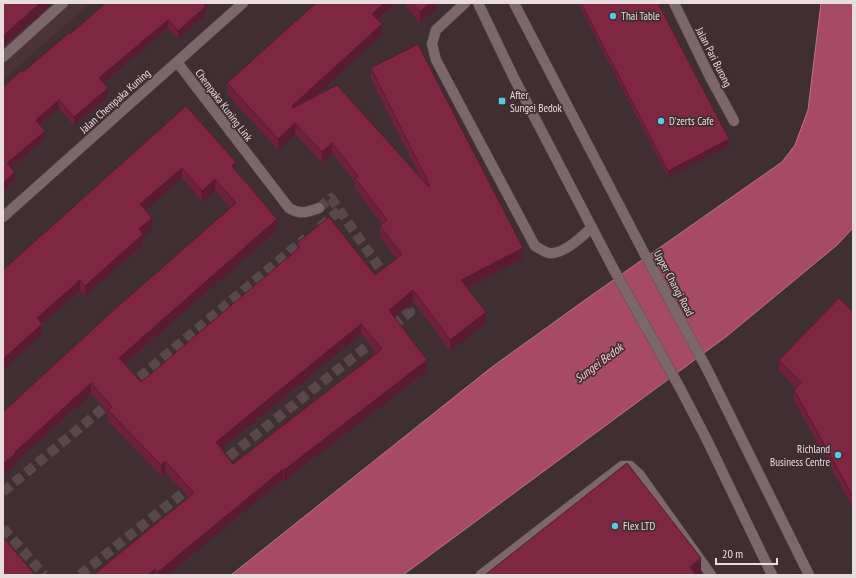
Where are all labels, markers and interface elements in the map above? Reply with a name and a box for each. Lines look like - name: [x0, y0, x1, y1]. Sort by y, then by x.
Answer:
- place label: Thai Table: [621, 9, 660, 23]
- marker: Thai Table: [608, 11, 618, 21]
- street label: Jalan Pari Burong: [692, 24, 735, 89]
- street label: Jalan Chempaka Kuning: [76, 66, 153, 137]
- street label: Chempaka Kuning Link: [192, 66, 256, 144]
- place label: After Sungei Bedok: [510, 88, 563, 115]
- marker: After Sungei Bedok: [497, 96, 507, 106]
- place label: D'zerts Cafe: [669, 114, 714, 128]
- marker: D'zerts Cafe: [656, 116, 666, 126]
- street label: Upper Changi Road: [651, 248, 697, 319]
- water label: Sungei Bedok: [572, 339, 627, 386]
- place label: Richland Business Centre: [770, 442, 830, 469]
- marker: Richland Business Centre: [833, 450, 843, 460]
- place label: Flex LTD: [623, 519, 655, 533]
- marker: Flex LTD: [610, 521, 620, 531]
- scale bar: [716, 540, 777, 566]
- text: 20 m: [722, 546, 743, 561]

